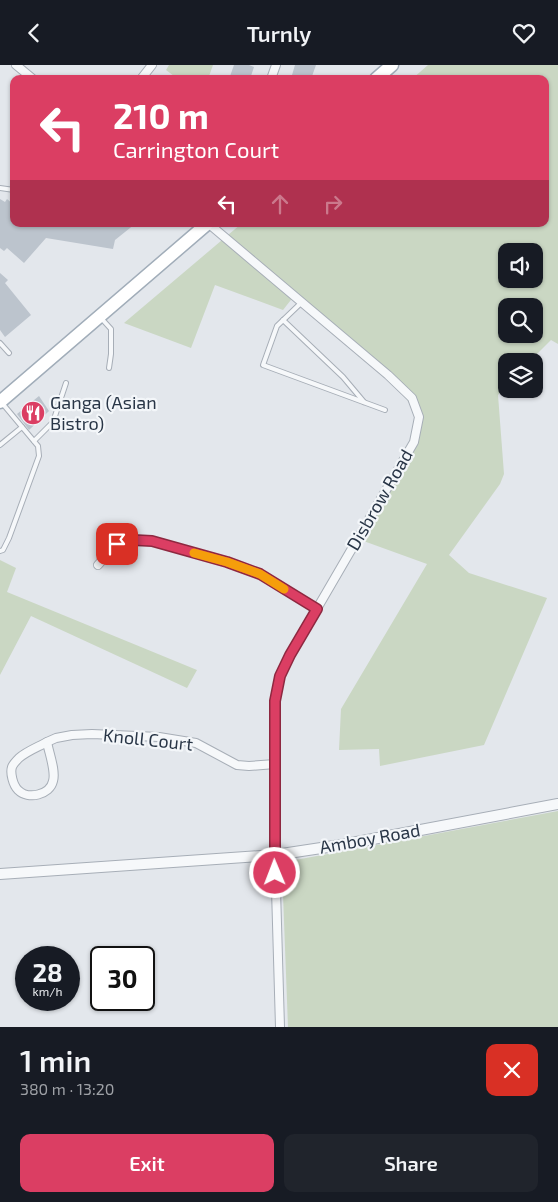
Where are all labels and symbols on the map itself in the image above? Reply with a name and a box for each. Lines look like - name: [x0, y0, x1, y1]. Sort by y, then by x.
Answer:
- place label: Ganga (Asian Bistro): [50, 391, 157, 434]
- restaurant icon: Ganga (Asian Bistro): [20, 400, 46, 426]
- street label: Disbrow Road: [341, 445, 417, 554]
- pin: [96, 523, 138, 565]
- street label: Knoll Court: [102, 723, 194, 755]
- street label: Amboy Road: [318, 818, 422, 858]
- position arrow: [248, 846, 300, 898]
- speed limit sign: 30: [90, 946, 155, 1011]

